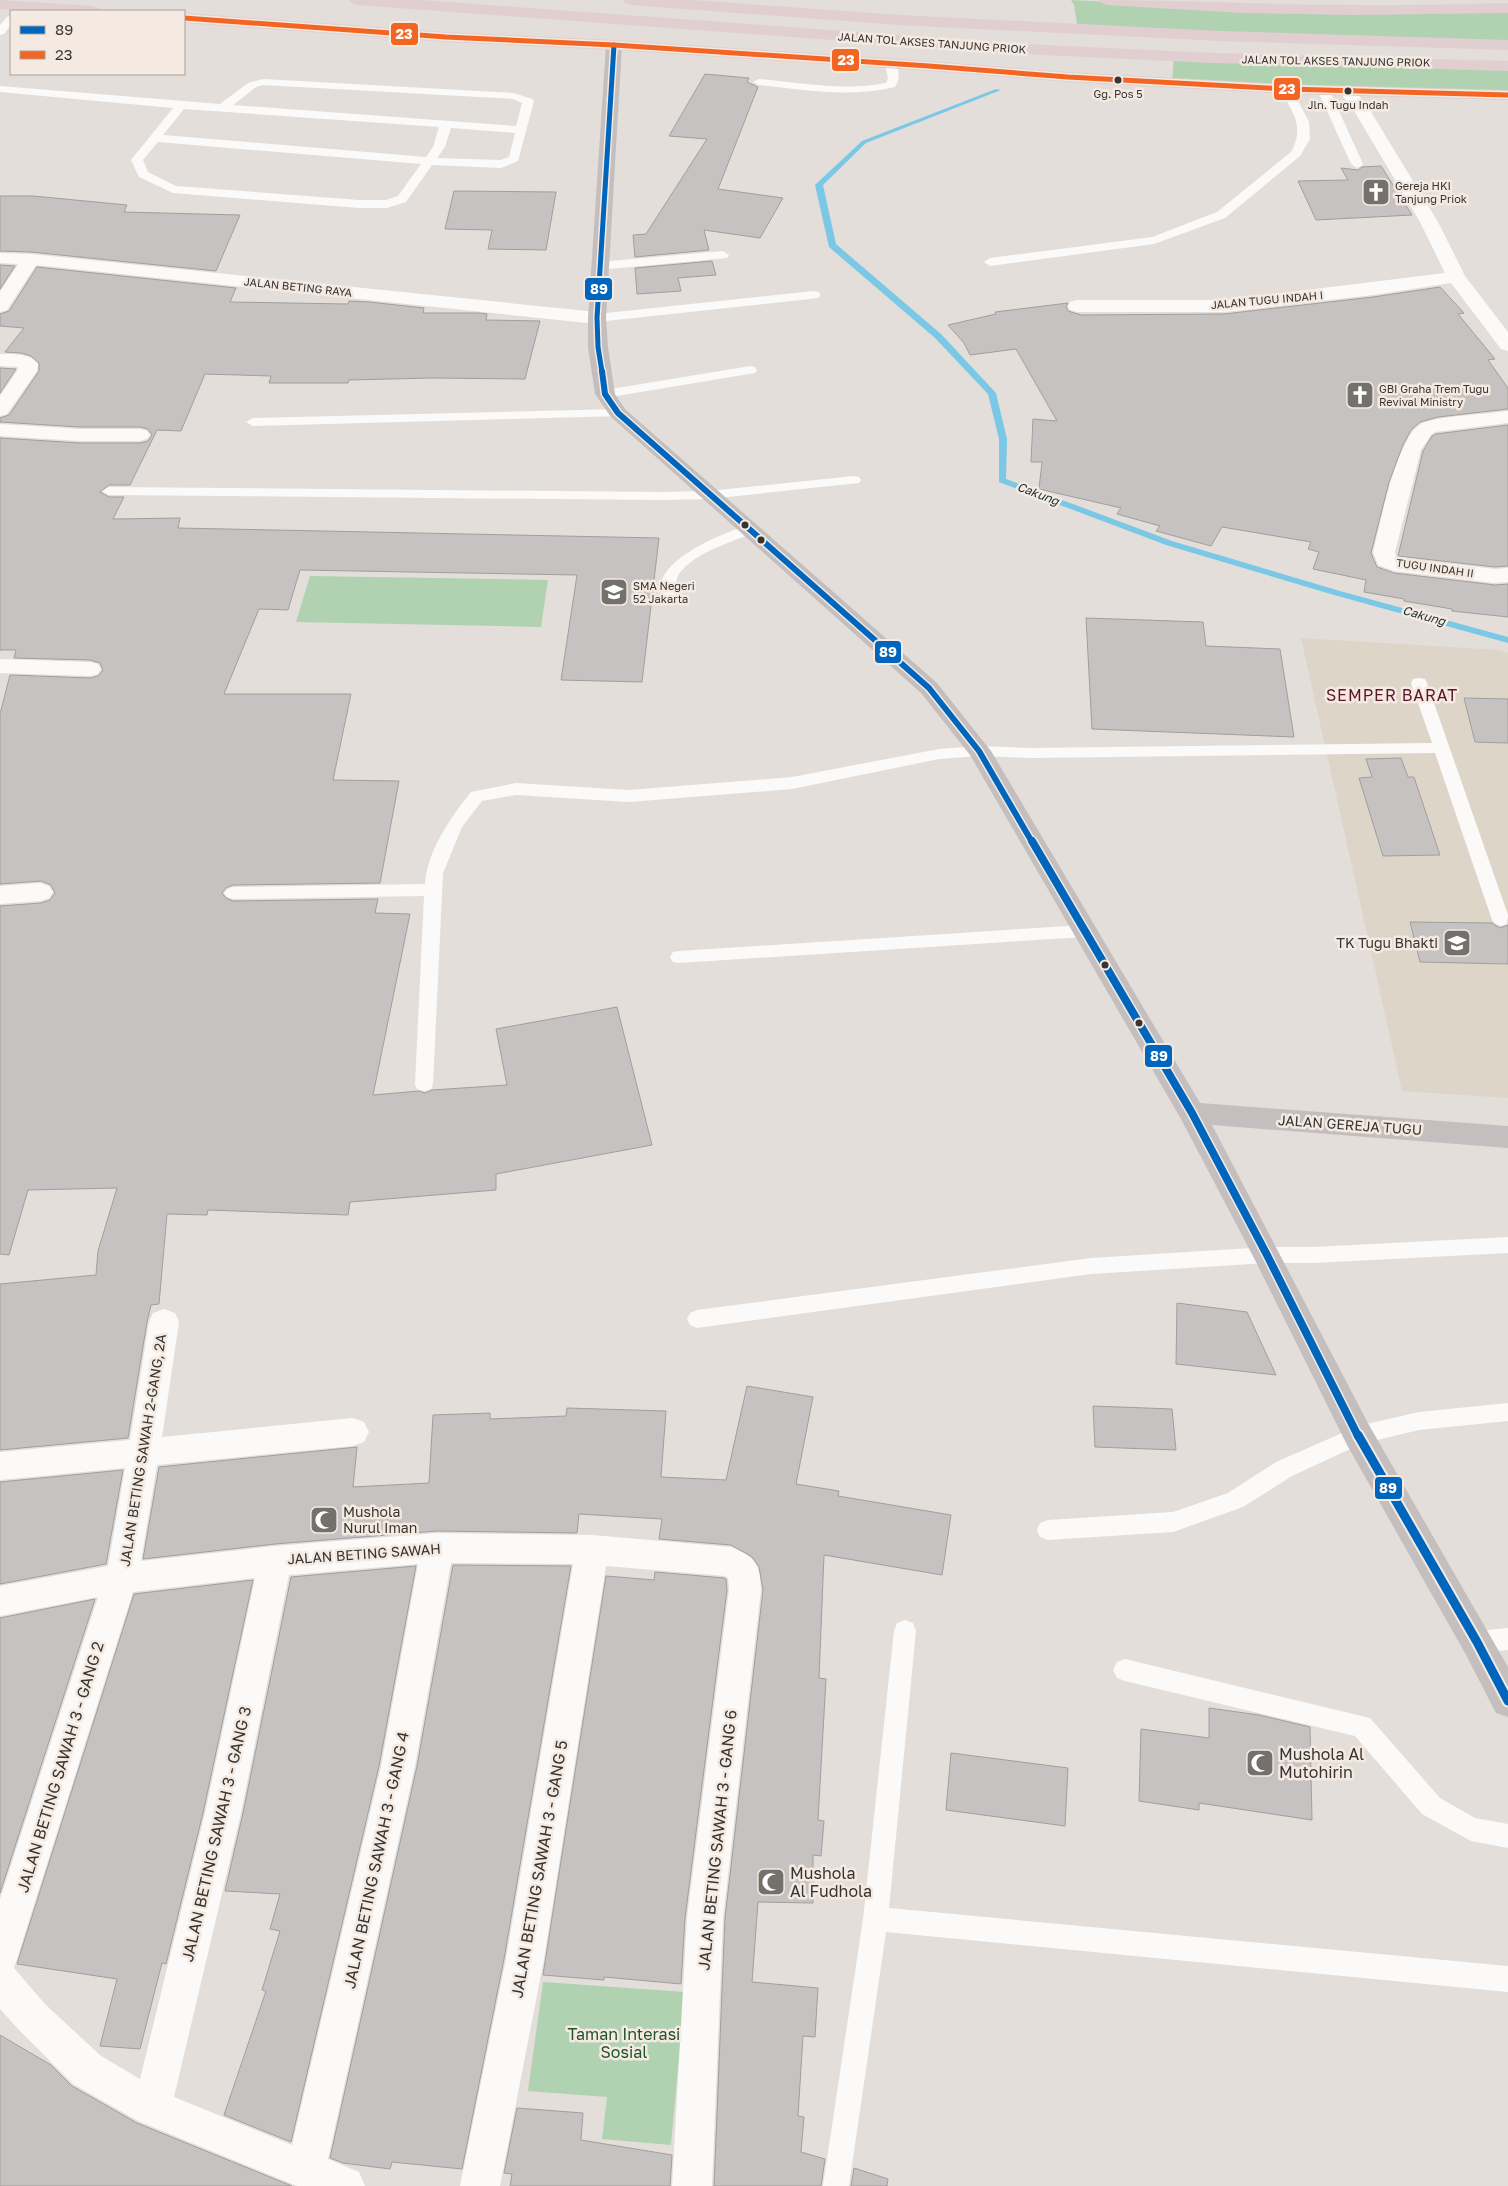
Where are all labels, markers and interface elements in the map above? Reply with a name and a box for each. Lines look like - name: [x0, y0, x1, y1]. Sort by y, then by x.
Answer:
- legend: [10, 10, 185, 75]
- text: 89: [55, 20, 73, 38]
- line badge: 23: [390, 22, 419, 46]
- text: 23: [395, 25, 413, 42]
- street label: JALAN TOL AKSES TANJUNG PRIOK: [837, 29, 1027, 56]
- text: 23: [55, 45, 72, 63]
- line badge: 23: [831, 48, 860, 72]
- text: 23: [837, 51, 855, 68]
- street label: JALAN TOL AKSES TANJUNG PRIOK: [1242, 52, 1431, 69]
- marker: Gg. Pos 5: [1113, 75, 1123, 85]
- line badge: 23: [1273, 77, 1301, 101]
- text: 23: [1278, 80, 1296, 97]
- marker: Jln. Tugu Indah: [1343, 86, 1353, 96]
- place label: Gg. Pos 5: [1093, 87, 1143, 100]
- place label: Jln. Tugu Indah: [1307, 98, 1389, 111]
- church icon: Gereja HKI Tanjung Priok: [1361, 177, 1391, 207]
- place label: Gereja HKI Tanjung Priok: [1395, 179, 1467, 205]
- street label: JALAN BETING RAYA: [243, 274, 353, 299]
- line badge: 89: [584, 277, 613, 301]
- text: 89: [590, 280, 608, 297]
- street label: JALAN TUGU INDAH I: [1210, 288, 1324, 311]
- church icon: GBI Graha Trem Tugu Revival Ministry: [1345, 380, 1375, 410]
- place label: GBI Graha Trem Tugu Revival Ministry: [1379, 382, 1489, 408]
- water label: Cakung: [1015, 479, 1063, 509]
- unlabelled marker: [740, 520, 750, 530]
- unlabelled marker: [756, 535, 766, 545]
- street label: TUGU INDAH II: [1396, 556, 1475, 579]
- school or university icon: SMA Negeri 52 Jakarta: [599, 577, 629, 607]
- place label: SMA Negeri 52 Jakarta: [633, 579, 695, 605]
- water label: Cakung: [1401, 602, 1449, 629]
- line badge: 89: [874, 640, 902, 664]
- text: 89: [879, 643, 897, 660]
- district label: SEMPER BARAT: [1326, 685, 1458, 705]
- school or university icon: TK Tugu Bhakti: [1442, 928, 1472, 958]
- place label: TK Tugu Bhakti: [1336, 934, 1438, 951]
- unlabelled marker: [1100, 960, 1110, 970]
- unlabelled marker: [1134, 1018, 1144, 1028]
- line badge: 89: [1144, 1044, 1173, 1068]
- text: 89: [1150, 1047, 1168, 1064]
- street label: JALAN GEREJA TUGU: [1277, 1111, 1423, 1138]
- street label: JALAN BETING SAWAH 2-GANG, 2A: [116, 1332, 169, 1567]
- line badge: 89: [1374, 1476, 1403, 1500]
- text: 89: [1379, 1479, 1397, 1496]
- place label: Mushola Nurul Iman: [343, 1503, 417, 1536]
- mosque icon: Mushola Nurul Iman: [309, 1505, 339, 1535]
- street label: JALAN BETING SAWAH: [287, 1540, 441, 1567]
- street label: JALAN BETING SAWAH 3 - GANG 2: [12, 1639, 108, 1895]
- street label: JALAN BETING SAWAH 3 - GANG 3: [177, 1704, 255, 1964]
- street label: JALAN BETING SAWAH 3 - GANG 6: [693, 1709, 741, 1971]
- street label: JALAN BETING SAWAH 3 - GANG 4: [339, 1730, 413, 1990]
- street label: JALAN BETING SAWAH 3 - GANG 5: [506, 1738, 572, 2000]
- place label: Mushola Al Mutohirin: [1279, 1744, 1364, 1782]
- mosque icon: Mushola Al Mutohirin: [1245, 1748, 1275, 1778]
- place label: Mushola Al Fudhola: [790, 1863, 872, 1901]
- mosque icon: Mushola Al Fudhola: [756, 1867, 786, 1897]
- park label: Taman Interasi Sosial: [568, 2024, 680, 2062]

